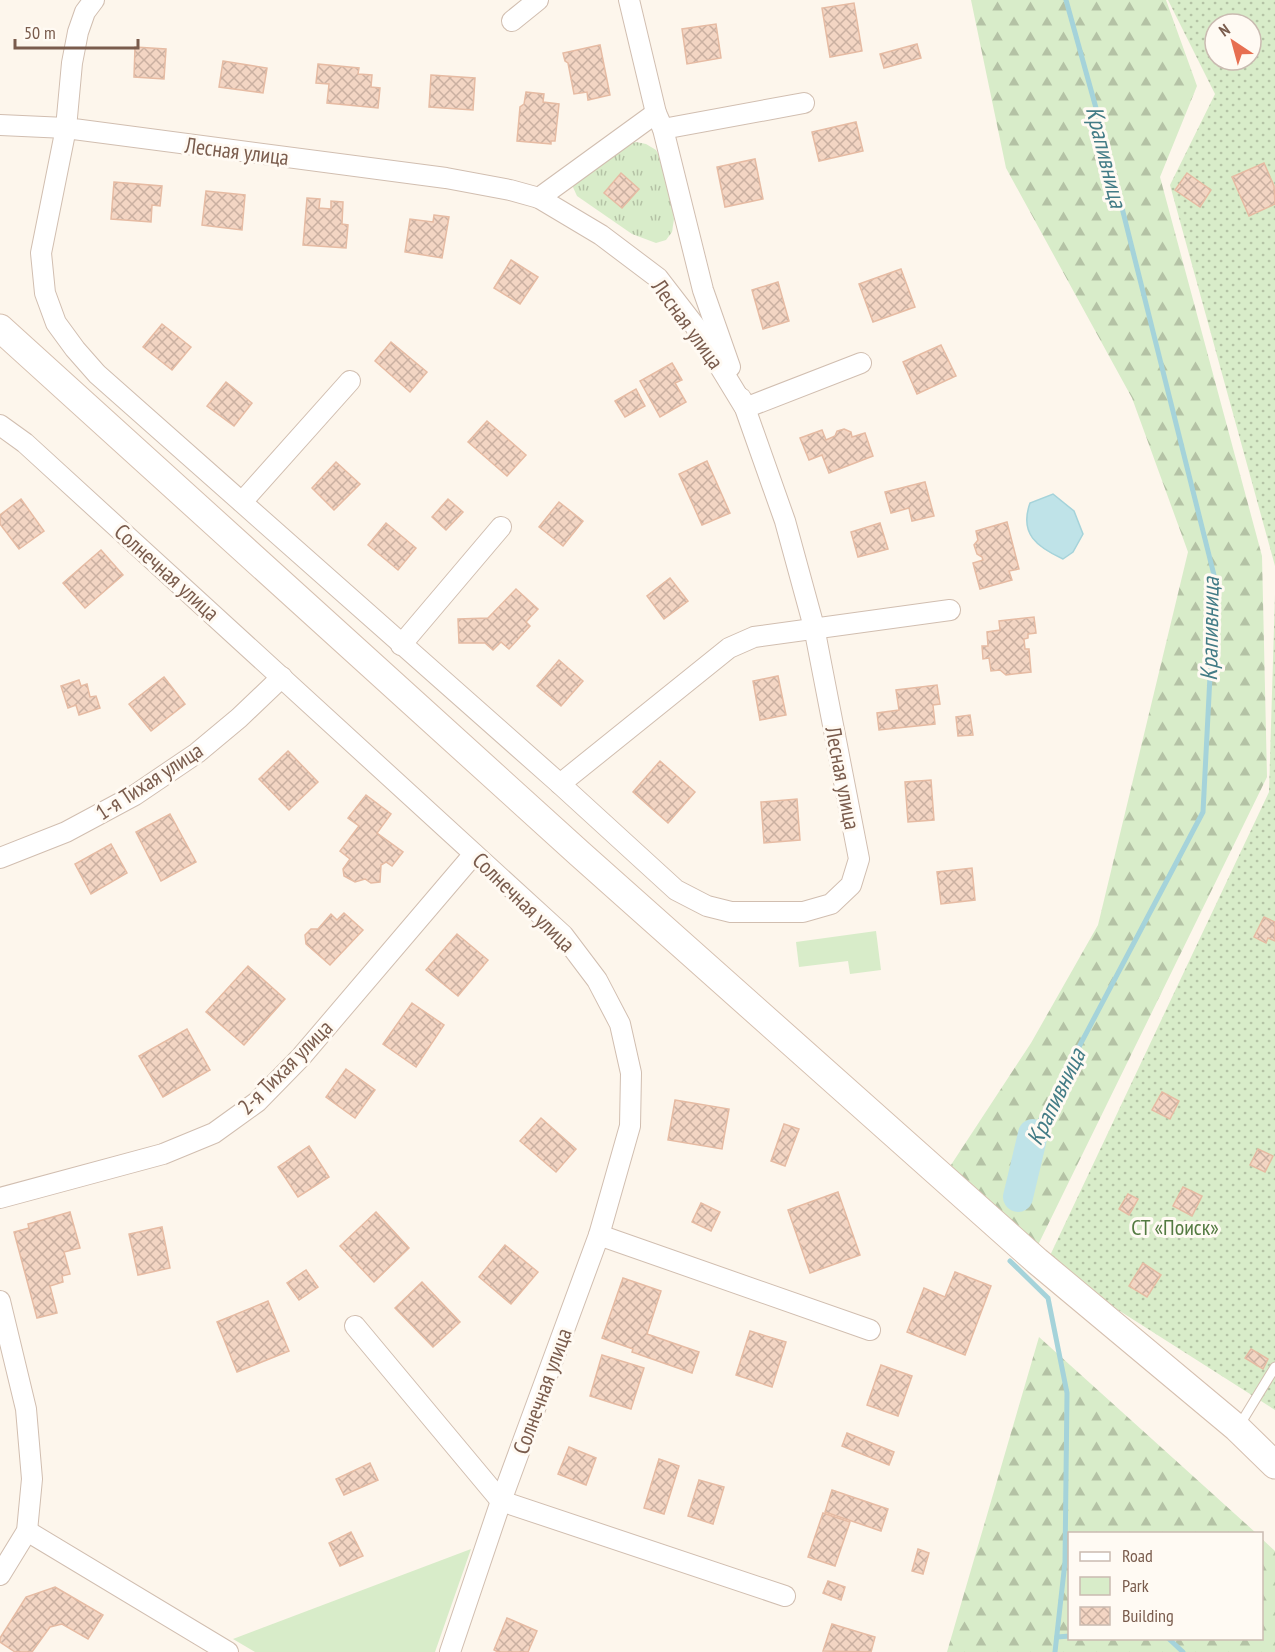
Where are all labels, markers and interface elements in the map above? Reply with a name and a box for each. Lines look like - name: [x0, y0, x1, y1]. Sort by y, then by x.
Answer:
- scale bar: [15, 12, 138, 50]
- north arrow: [1203, 12, 1263, 72]
- text: N: [1215, 19, 1234, 40]
- text: 50 m: [24, 21, 56, 44]
- water label: Крапивница: [1079, 103, 1134, 212]
- street label: Лесная улица: [183, 131, 290, 171]
- street label: Лесная улица: [645, 273, 730, 374]
- street label: Солнечная улица: [109, 517, 225, 627]
- water label: Крапивница: [1193, 576, 1226, 681]
- street label: Лесная улица: [819, 723, 867, 832]
- street label: 1-я Тихая улица: [90, 736, 208, 826]
- street label: Солнечная улица: [467, 846, 581, 958]
- street label: 2-я Тихая улица: [232, 1014, 338, 1120]
- water label: Крапивница: [1019, 1042, 1093, 1150]
- park label: СТ «Поиск»: [1131, 1213, 1219, 1241]
- street label: Солнечная улица: [506, 1324, 578, 1458]
- legend: [1068, 1532, 1263, 1640]
- text: Road: [1122, 1544, 1153, 1567]
- text: Park: [1122, 1574, 1149, 1597]
- text: Building: [1122, 1604, 1174, 1627]

